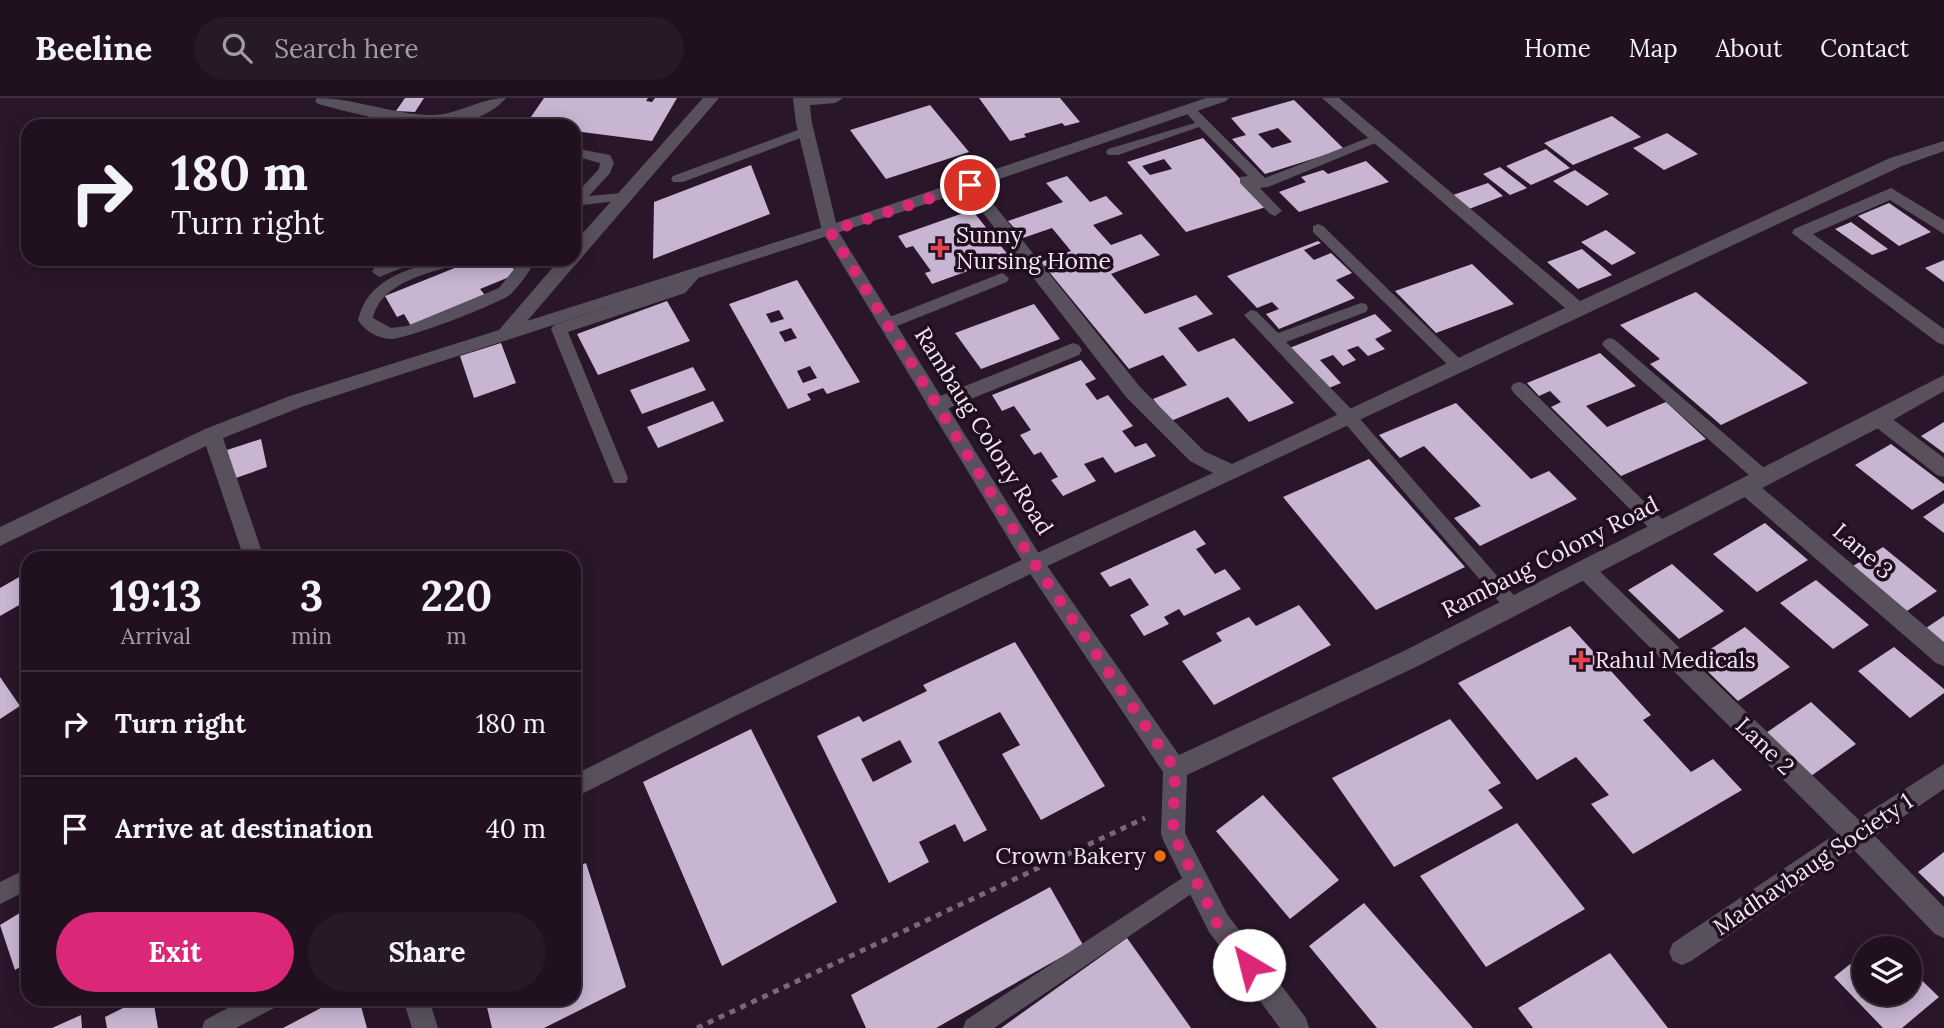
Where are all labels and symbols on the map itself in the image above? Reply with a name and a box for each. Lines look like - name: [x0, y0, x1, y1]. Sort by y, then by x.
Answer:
- pin: [940, 155, 1000, 215]
- place label: Sunny Nursing Home: [956, 220, 1111, 275]
- marker: Sunny Nursing Home: [930, 238, 950, 258]
- street label: Rambaug Colony Road: [909, 322, 1060, 540]
- street label: Rambaug Colony Road: [1437, 489, 1663, 624]
- street label: Lane 3: [1827, 516, 1900, 585]
- place label: Rahul Medicals: [1595, 645, 1756, 674]
- marker: Rahul Medicals: [1573, 652, 1589, 668]
- street label: Lane 2: [1730, 711, 1801, 781]
- street label: Madhavbaug Society 1: [1707, 786, 1918, 941]
- place label: Crown Bakery: [995, 841, 1147, 870]
- marker: Crown Bakery: [1152, 848, 1168, 864]
- position arrow: [1212, 928, 1286, 1002]

